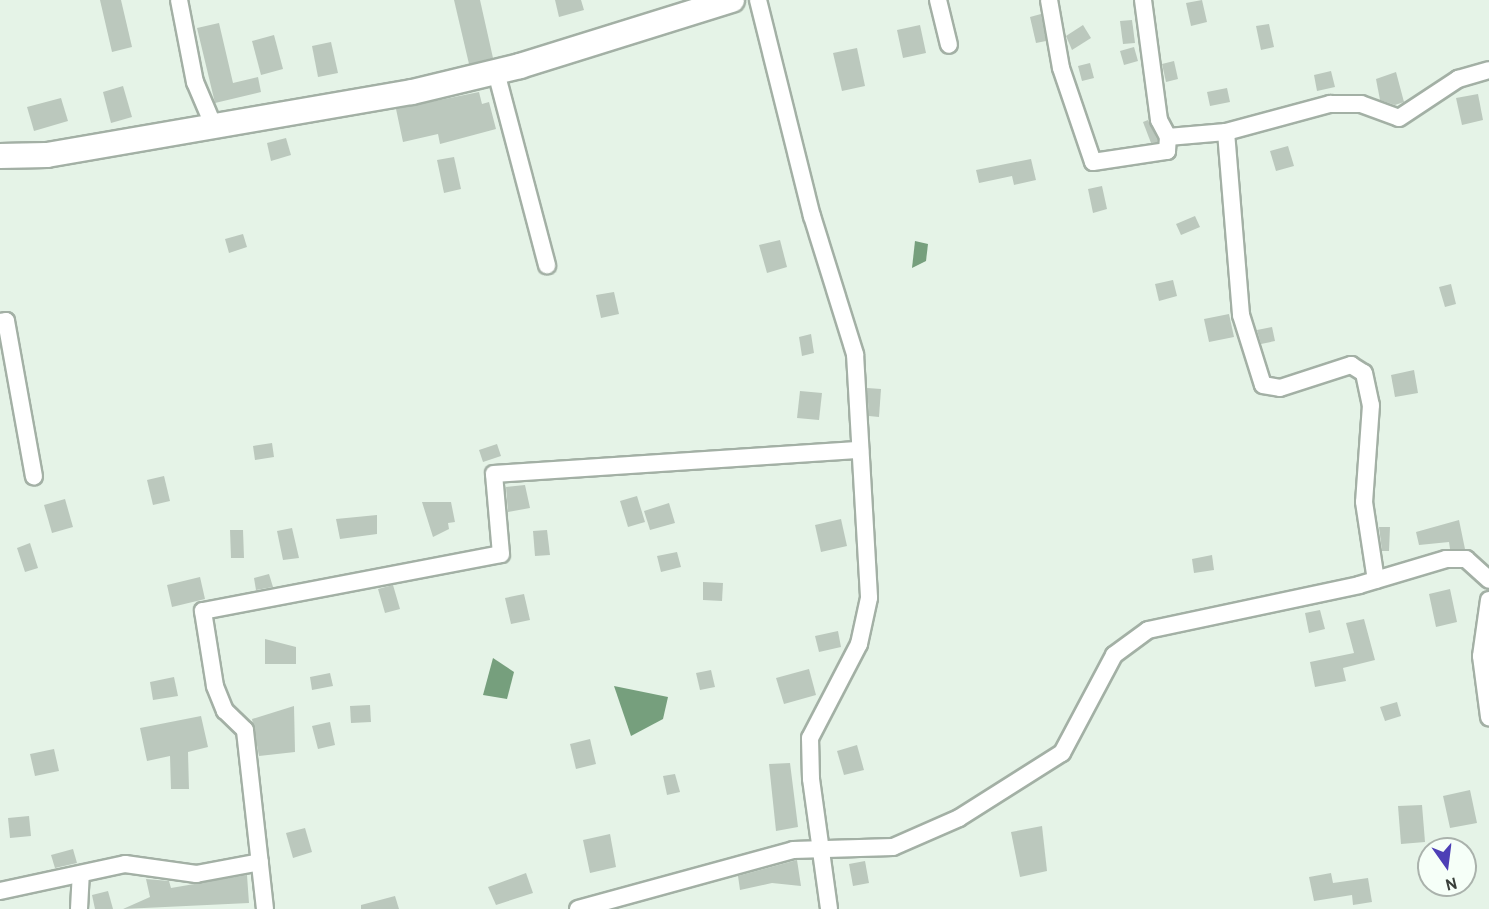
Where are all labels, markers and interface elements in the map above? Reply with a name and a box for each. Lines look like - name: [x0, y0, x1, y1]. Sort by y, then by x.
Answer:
- north arrow: [1417, 837, 1477, 897]
- text: N: [1443, 871, 1459, 894]

